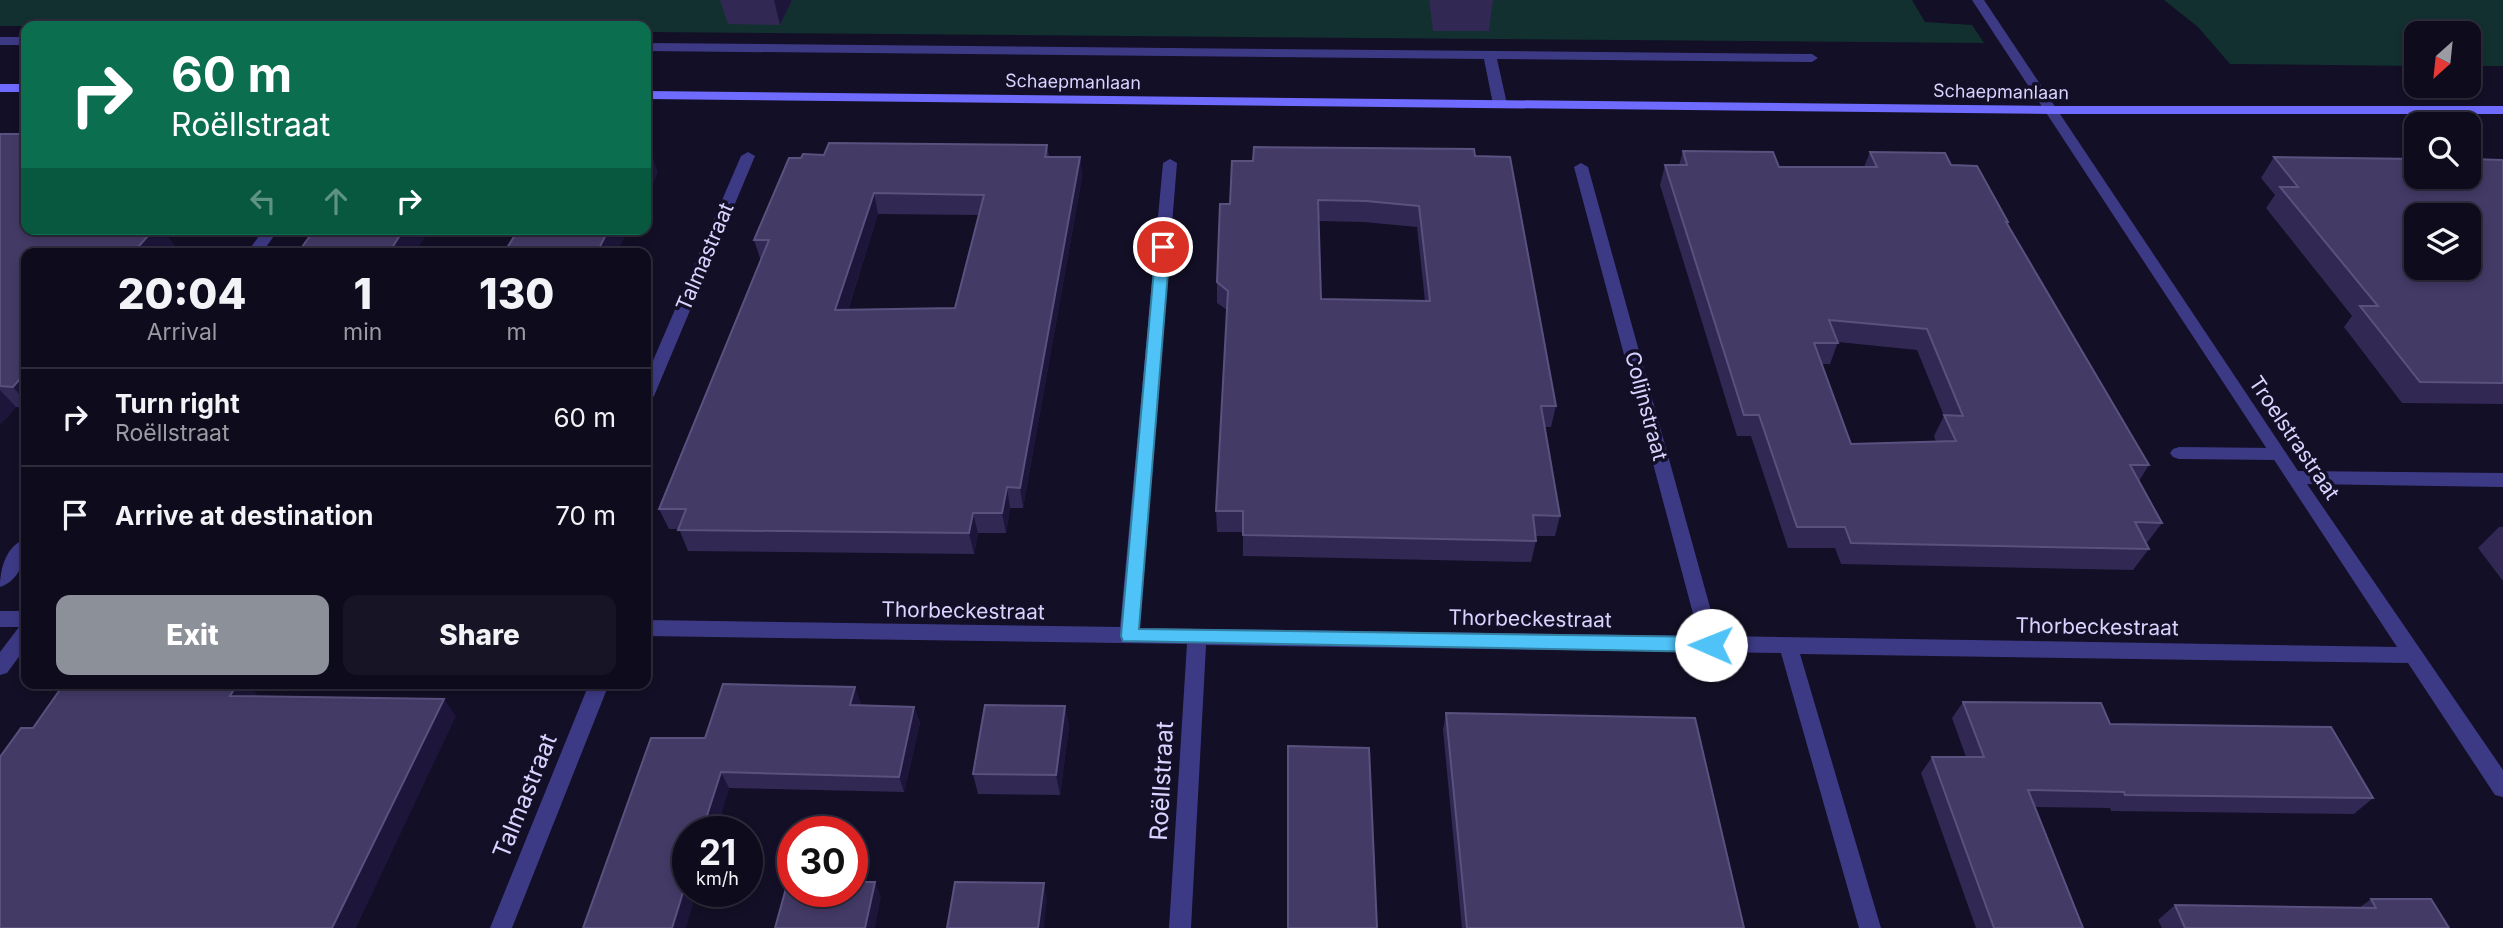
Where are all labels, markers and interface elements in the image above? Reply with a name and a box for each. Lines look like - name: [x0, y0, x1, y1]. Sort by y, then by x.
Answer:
- north arrow: [2404, 21, 2482, 98]
- map controls: [2404, 21, 2481, 280]
- text: 60 m: [171, 45, 292, 104]
- icon: right: [56, 49, 147, 140]
- street label: Schaepmanlaan: [1005, 70, 1141, 93]
- street label: Schaepmanlaan: [1933, 80, 2069, 103]
- text: Roëllstraat: [171, 105, 330, 144]
- button: search: [2404, 112, 2481, 189]
- icon: left: [244, 182, 282, 220]
- icon: ahead: [317, 182, 355, 220]
- icon: right: [390, 182, 428, 220]
- street label: Talmastraat: [670, 199, 739, 315]
- button: layers: [2404, 203, 2481, 280]
- pin: [1133, 217, 1193, 277]
- icon: arrive: [1144, 228, 1182, 266]
- text: 20:04: [118, 268, 246, 319]
- text: 1: [353, 268, 372, 319]
- text: 130: [479, 268, 554, 319]
- text: Arrival: [147, 318, 217, 346]
- text: min: [343, 318, 382, 346]
- text: m: [507, 318, 527, 346]
- street label: Colijnstraat: [1620, 349, 1673, 463]
- street label: Troelstrastraat: [2244, 371, 2345, 504]
- text: Turn right: [115, 388, 240, 419]
- icon: right: [56, 398, 94, 436]
- text: 60 m: [553, 402, 616, 433]
- text: Roëllstraat: [115, 419, 229, 447]
- icon: arrive: [56, 496, 94, 534]
- text: Arrive at destination: [115, 500, 374, 531]
- text: 70 m: [555, 500, 616, 531]
- button: Exit: [56, 595, 329, 675]
- button: Share: [343, 595, 616, 675]
- street label: Thorbeckestraat: [881, 597, 1045, 624]
- street label: Thorbeckestraat: [1448, 605, 1612, 632]
- position arrow: [1674, 608, 1748, 682]
- street label: Thorbeckestraat: [2015, 613, 2179, 640]
- street label: Roëllstraat: [1144, 720, 1179, 841]
- street label: Talmastraat: [486, 729, 563, 862]
- speed limit sign: 30: [777, 816, 868, 907]
- text: 21: [699, 831, 736, 873]
- text: km/h: [696, 868, 739, 889]

